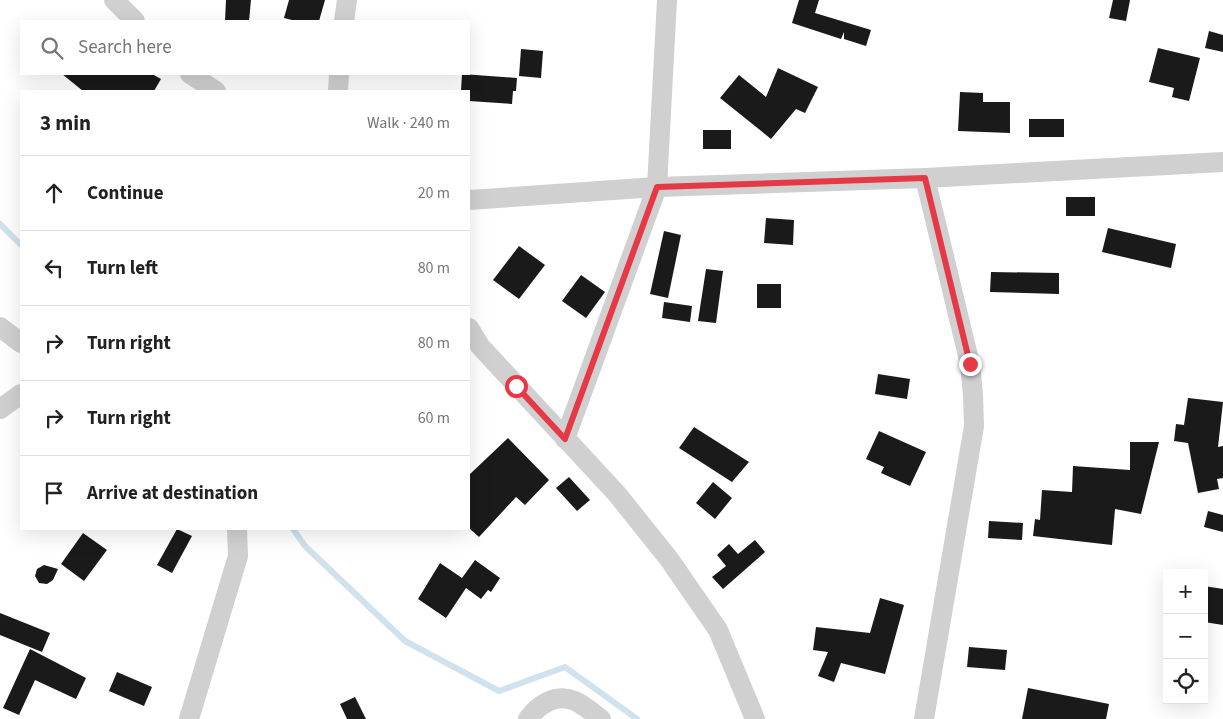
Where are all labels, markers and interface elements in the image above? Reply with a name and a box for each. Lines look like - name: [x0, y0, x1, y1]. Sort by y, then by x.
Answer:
- search box: [20, 20, 470, 75]
- icon: search: [38, 34, 66, 62]
- text: Search here: [78, 34, 172, 61]
- text: 3 min: [40, 108, 91, 138]
- text: Walk · 240 m: [367, 112, 450, 134]
- icon: ahead: [40, 179, 68, 207]
- text: Continue: [87, 180, 164, 207]
- text: 20 m: [418, 182, 450, 204]
- icon: left: [40, 254, 68, 282]
- text: Turn left: [87, 255, 158, 282]
- text: 80 m: [418, 257, 450, 279]
- icon: right: [40, 329, 68, 357]
- text: Turn right: [87, 330, 171, 357]
- text: 80 m: [418, 332, 450, 354]
- route end: [959, 353, 982, 376]
- route start: [505, 375, 528, 398]
- icon: right: [40, 404, 68, 432]
- text: Turn right: [87, 405, 171, 432]
- text: 60 m: [418, 407, 450, 429]
- icon: arrive: [40, 479, 68, 507]
- text: Arrive at destination: [87, 480, 258, 507]
- map controls: [1163, 569, 1208, 704]
- button: +: [1163, 569, 1208, 614]
- button: −: [1163, 614, 1208, 659]
- button: locate: [1163, 659, 1208, 704]

